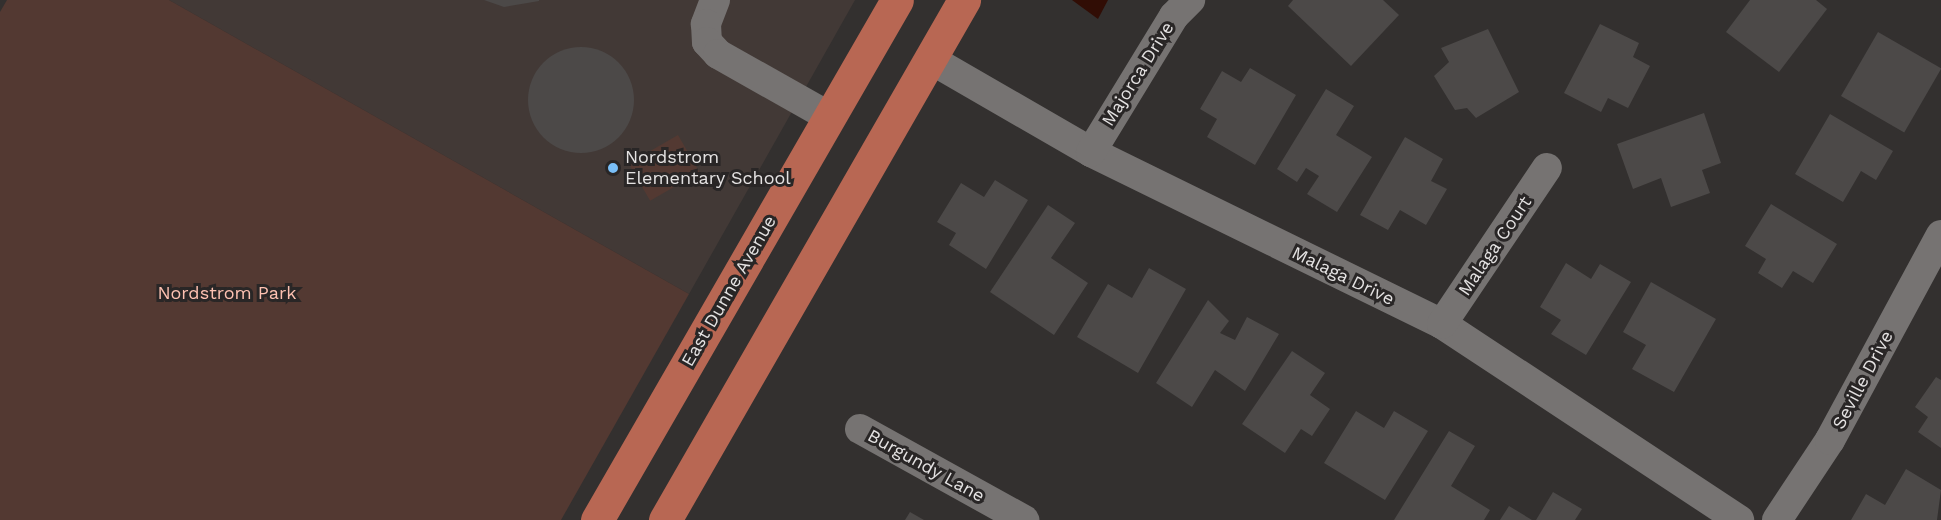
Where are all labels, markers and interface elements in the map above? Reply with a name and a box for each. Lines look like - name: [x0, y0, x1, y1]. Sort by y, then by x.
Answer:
- street label: Majorca Drive: [1097, 18, 1179, 130]
- place label: Nordstrom Elementary School: [625, 147, 791, 190]
- marker: Nordstrom Elementary School: [606, 161, 620, 175]
- street label: Malaga Court: [1454, 192, 1536, 300]
- street label: East Dunne Avenue: [677, 211, 781, 371]
- street label: Malaga Drive: [1288, 242, 1398, 310]
- park label: Nordstrom Park: [157, 282, 297, 304]
- street label: Seville Drive: [1828, 327, 1898, 433]
- street label: Burgundy Lane: [864, 425, 988, 507]

